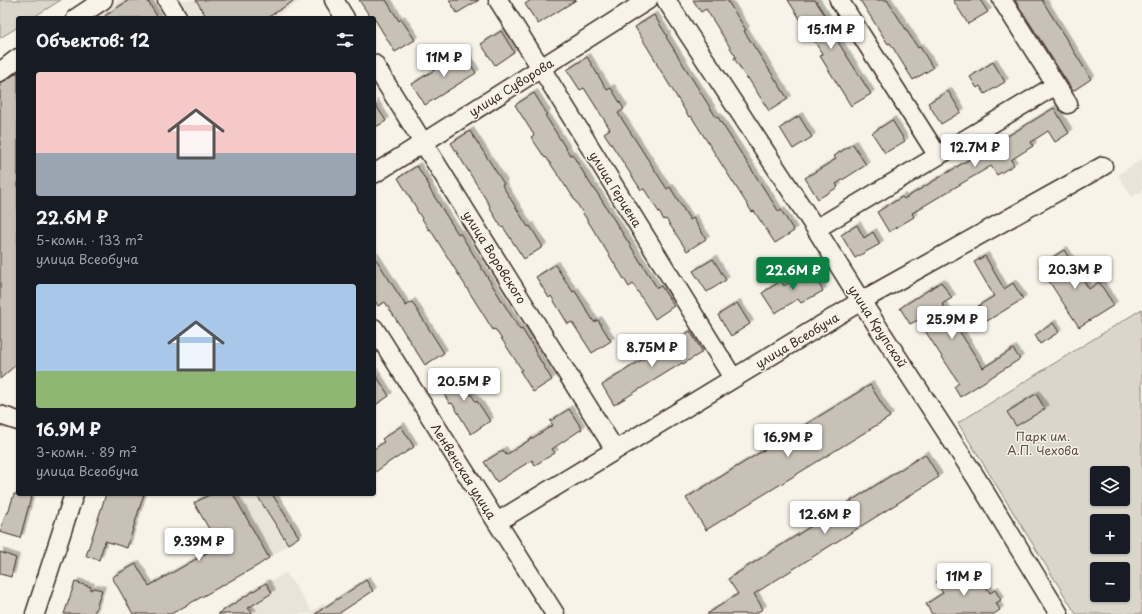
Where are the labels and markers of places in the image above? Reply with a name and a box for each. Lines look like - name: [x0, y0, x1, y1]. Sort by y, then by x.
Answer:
- pin: 15.1M ₽: [794, 16, 868, 50]
- pin: 11M ₽: [416, 44, 472, 78]
- pin: 12.7M ₽: [938, 134, 1012, 168]
- pin: 20.3M ₽: [1038, 256, 1112, 290]
- pin: 22.6M ₽: [756, 257, 830, 291]
- pin: 25.9M ₽: [915, 306, 989, 340]
- pin: 8.75M ₽: [615, 334, 689, 368]
- pin: 20.5M ₽: [427, 368, 501, 402]
- pin: 16.9M ₽: [751, 424, 825, 458]
- pin: 12.6M ₽: [788, 501, 862, 535]
- pin: 9.39M ₽: [162, 528, 236, 562]
- pin: 11M ₽: [936, 563, 992, 597]

